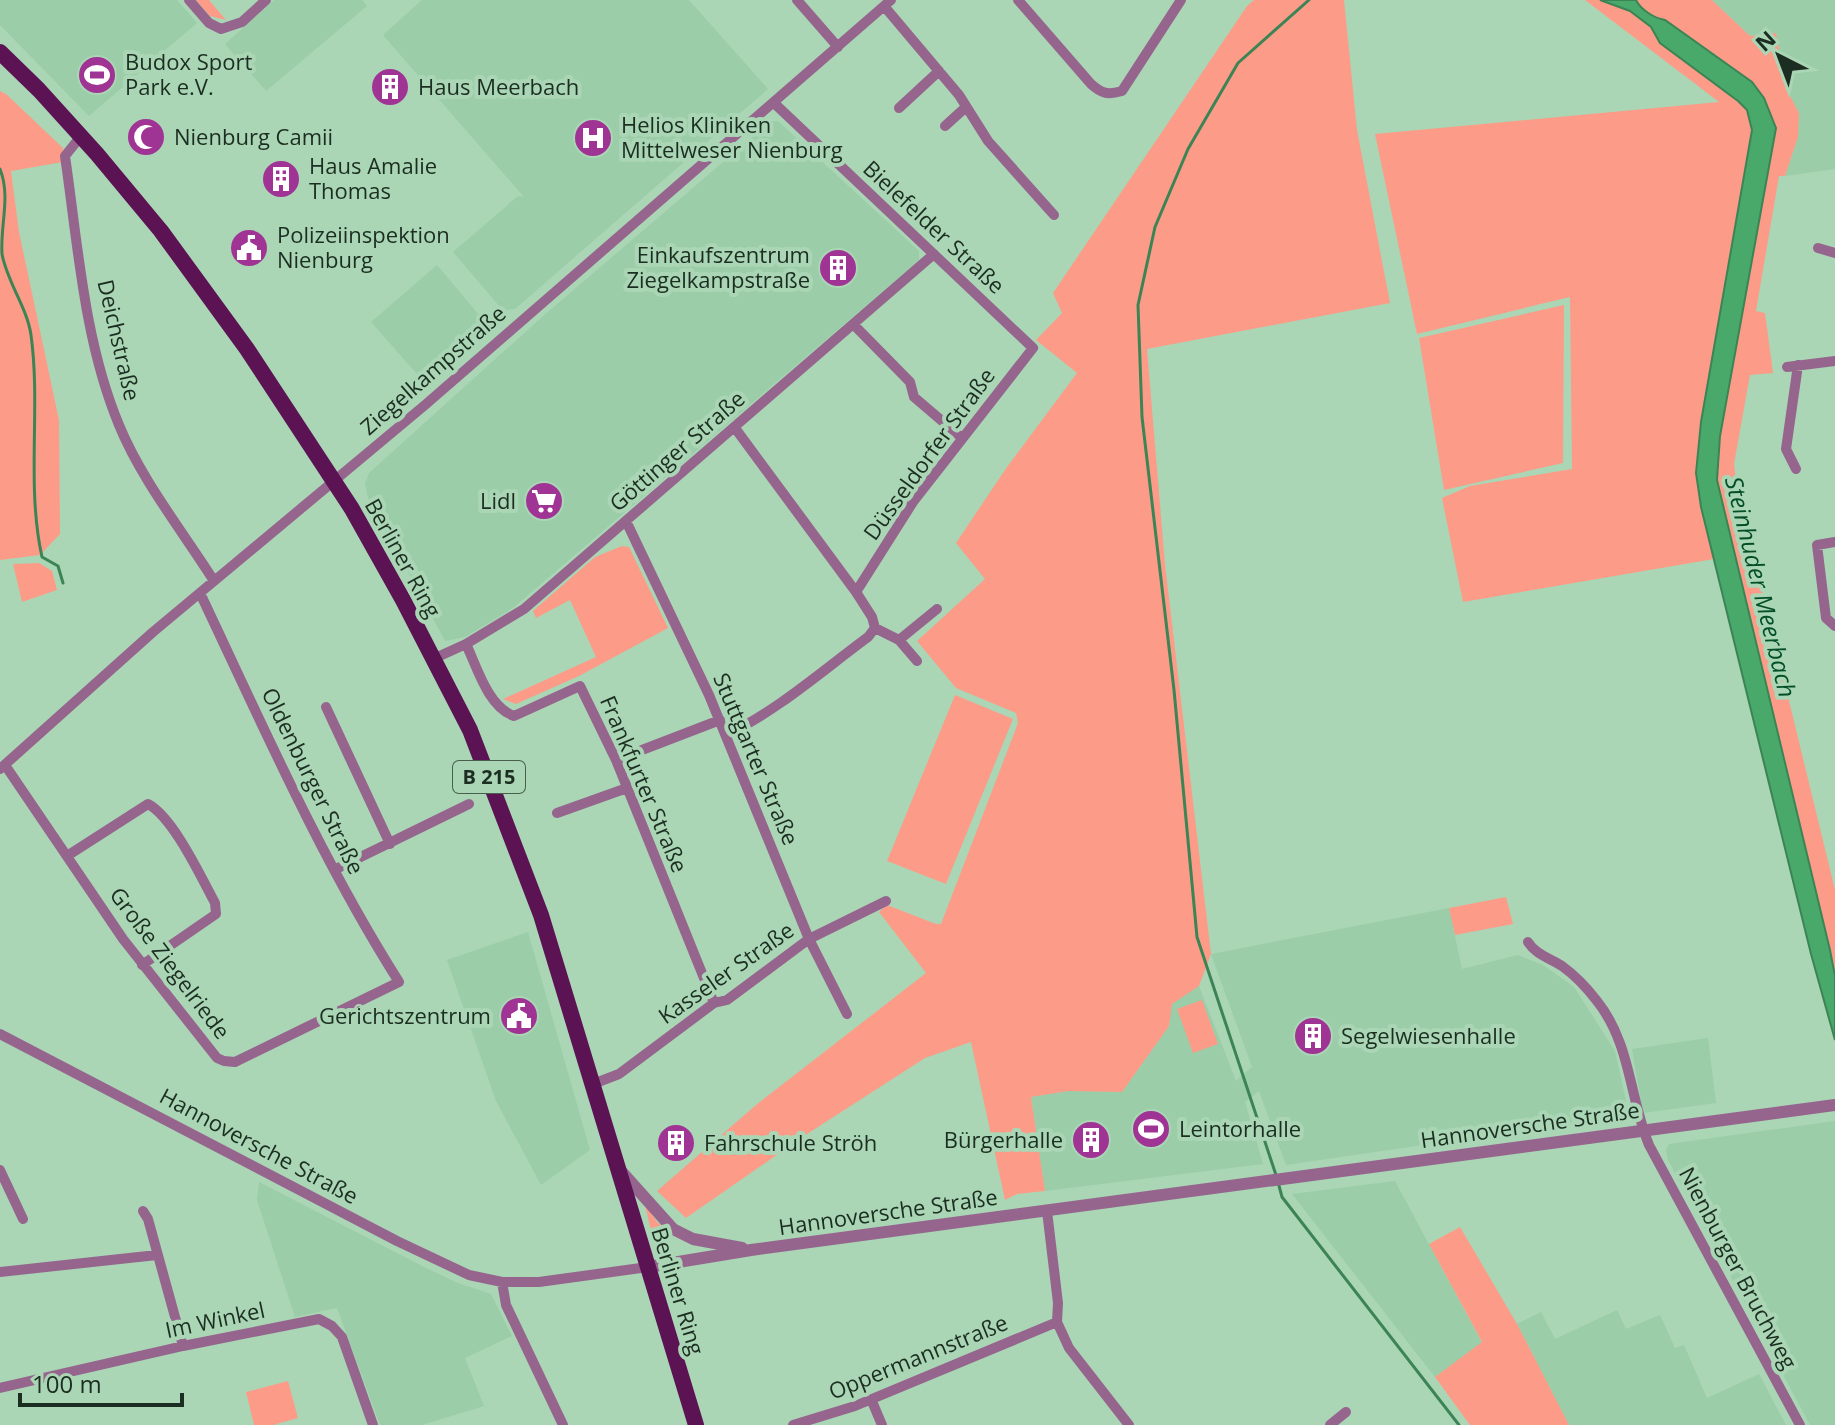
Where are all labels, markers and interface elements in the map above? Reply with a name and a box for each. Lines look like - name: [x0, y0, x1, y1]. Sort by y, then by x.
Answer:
- north arrow: [1739, 16, 1819, 96]
- text: N: [1748, 23, 1782, 58]
- place label: Budox Sport Park e.V.: [125, 46, 252, 101]
- sports icon: Budox Sport Park e.V.: [76, 54, 118, 96]
- building icon: Haus Meerbach: [369, 66, 411, 108]
- place label: Haus Meerbach: [418, 71, 579, 101]
- place label: Helios Kliniken Mittelweser Nienburg: [621, 109, 843, 164]
- mosque icon: Nienburg Camii: [125, 116, 167, 158]
- hospital icon: Helios Kliniken Mittelweser Nienburg: [572, 117, 614, 159]
- place label: Nienburg Camii: [174, 121, 333, 151]
- place label: Haus Amalie Thomas: [309, 150, 437, 205]
- street label: Bielefelder Straße: [858, 153, 1012, 300]
- building icon: Haus Amalie Thomas: [260, 158, 302, 200]
- place label: Polizeiinspektion Nienburg: [277, 219, 450, 274]
- public building icon: Polizeiinspektion Nienburg: [228, 227, 270, 269]
- place label: Einkaufszentrum Ziegelkampstraße: [626, 239, 810, 294]
- building icon: Einkaufszentrum Ziegelkampstraße: [817, 247, 859, 289]
- street label: Deichstraße: [91, 276, 148, 403]
- street label: Ziegelkampstraße: [353, 298, 511, 441]
- street label: Düsseldorfer Straße: [856, 361, 1001, 545]
- street label: Göttinger Straße: [602, 383, 750, 517]
- water label: Steinhuder Meerbach: [1718, 473, 1805, 701]
- supermarket icon: Lidl: [523, 480, 565, 522]
- place label: Lidl: [480, 485, 516, 515]
- street label: Berliner Ring: [359, 493, 449, 622]
- street label: Stuttgarter Straße: [707, 668, 807, 849]
- street label: Oldenburger Straße: [256, 682, 372, 879]
- street label: Frankfurter Straße: [594, 690, 696, 877]
- road number: B 215: [453, 761, 525, 793]
- street label: Große Ziegelriede: [104, 880, 238, 1045]
- street label: Kasseler Straße: [652, 914, 799, 1030]
- public building icon: Gerichtszentrum: [498, 995, 540, 1037]
- place label: Gerichtszentrum: [319, 1000, 491, 1030]
- building icon: Segelwiesenhalle: [1292, 1015, 1334, 1057]
- place label: Segelwiesenhalle: [1341, 1020, 1516, 1050]
- street label: Hannoversche Straße: [155, 1080, 364, 1210]
- street label: Hannoversche Straße: [1418, 1094, 1641, 1154]
- sports icon: Leintorhalle: [1130, 1108, 1172, 1150]
- place label: Leintorhalle: [1179, 1113, 1301, 1143]
- building icon: Bürgerhalle: [1070, 1119, 1112, 1161]
- building icon: Fahrschule Ströh: [655, 1122, 697, 1164]
- place label: Bürgerhalle: [944, 1124, 1063, 1154]
- place label: Fahrschule Ströh: [704, 1127, 877, 1157]
- street label: Nienburger Bruchweg: [1673, 1161, 1805, 1374]
- street label: Hannoversche Straße: [776, 1181, 999, 1241]
- street label: Berliner Ring: [645, 1223, 713, 1358]
- street label: Im Winkel: [162, 1294, 267, 1344]
- street label: Oppermannstraße: [824, 1306, 1012, 1406]
- scale bar: [20, 1357, 182, 1407]
- text: 100 m: [32, 1367, 102, 1400]

